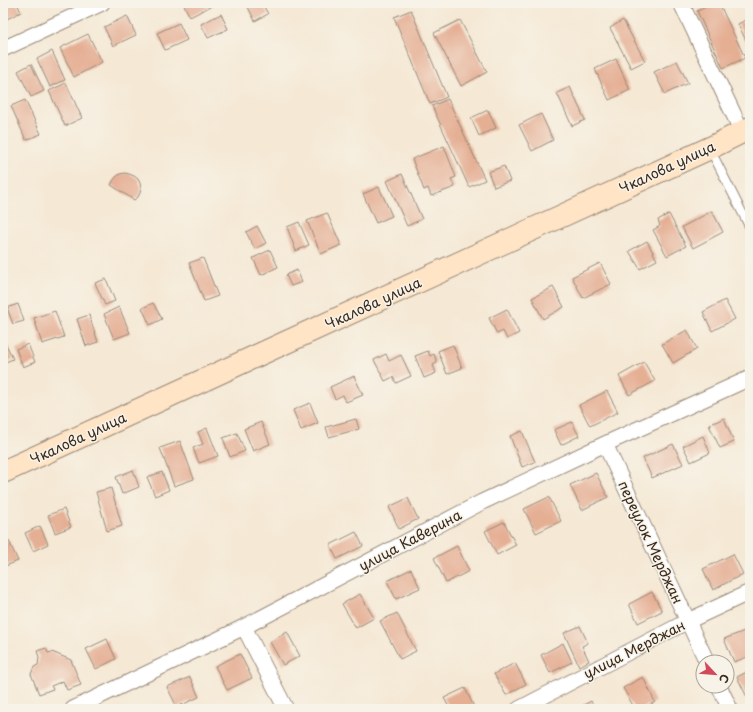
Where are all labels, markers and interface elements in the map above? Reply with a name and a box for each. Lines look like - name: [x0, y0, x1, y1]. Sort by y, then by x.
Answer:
- street label: Чкалова улица: [615, 135, 719, 199]
- street label: Чкалова улица: [321, 271, 425, 335]
- street label: Чкалова улица: [26, 406, 130, 470]
- street label: переулок Мерджан: [613, 477, 689, 607]
- street label: улица Каверина: [355, 504, 465, 576]
- street label: улица Мерджан: [579, 614, 689, 684]
- north arrow: [695, 654, 735, 694]
- text: С: [715, 671, 734, 686]

